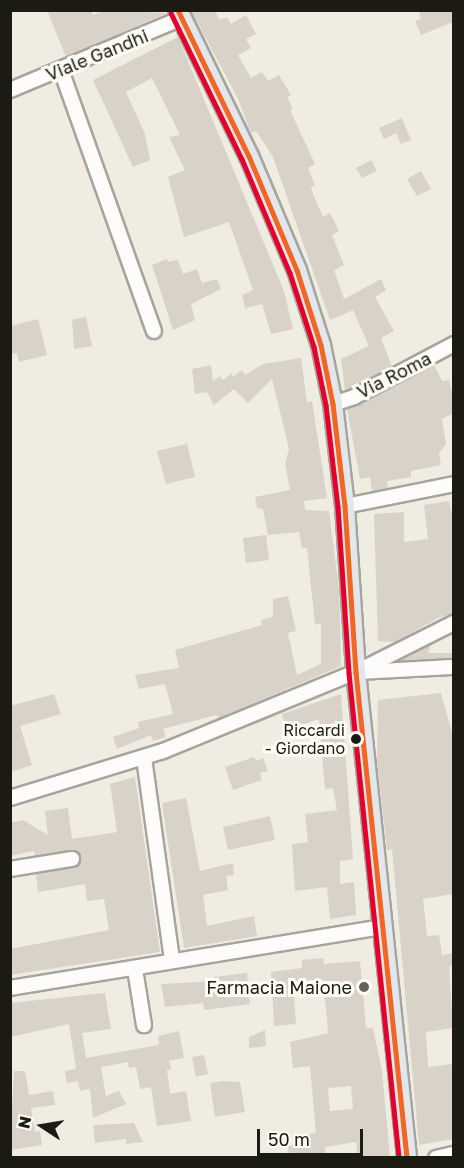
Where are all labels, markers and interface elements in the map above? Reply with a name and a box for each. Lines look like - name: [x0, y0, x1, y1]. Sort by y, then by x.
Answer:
- street label: Viale Gandhi: [43, 25, 151, 85]
- street label: Via Roma: [353, 347, 435, 403]
- place label: Riccardi - Giordano: [265, 720, 345, 758]
- marker: Riccardi - Giordano: [350, 733, 362, 745]
- place label: Farmacia Maione: [206, 976, 352, 998]
- marker: Farmacia Maione: [357, 980, 371, 994]
- north arrow: [12, 1096, 72, 1156]
- text: N: [13, 1114, 35, 1130]
- scale bar: [260, 1117, 366, 1155]
- text: 50 m: [268, 1128, 310, 1150]

